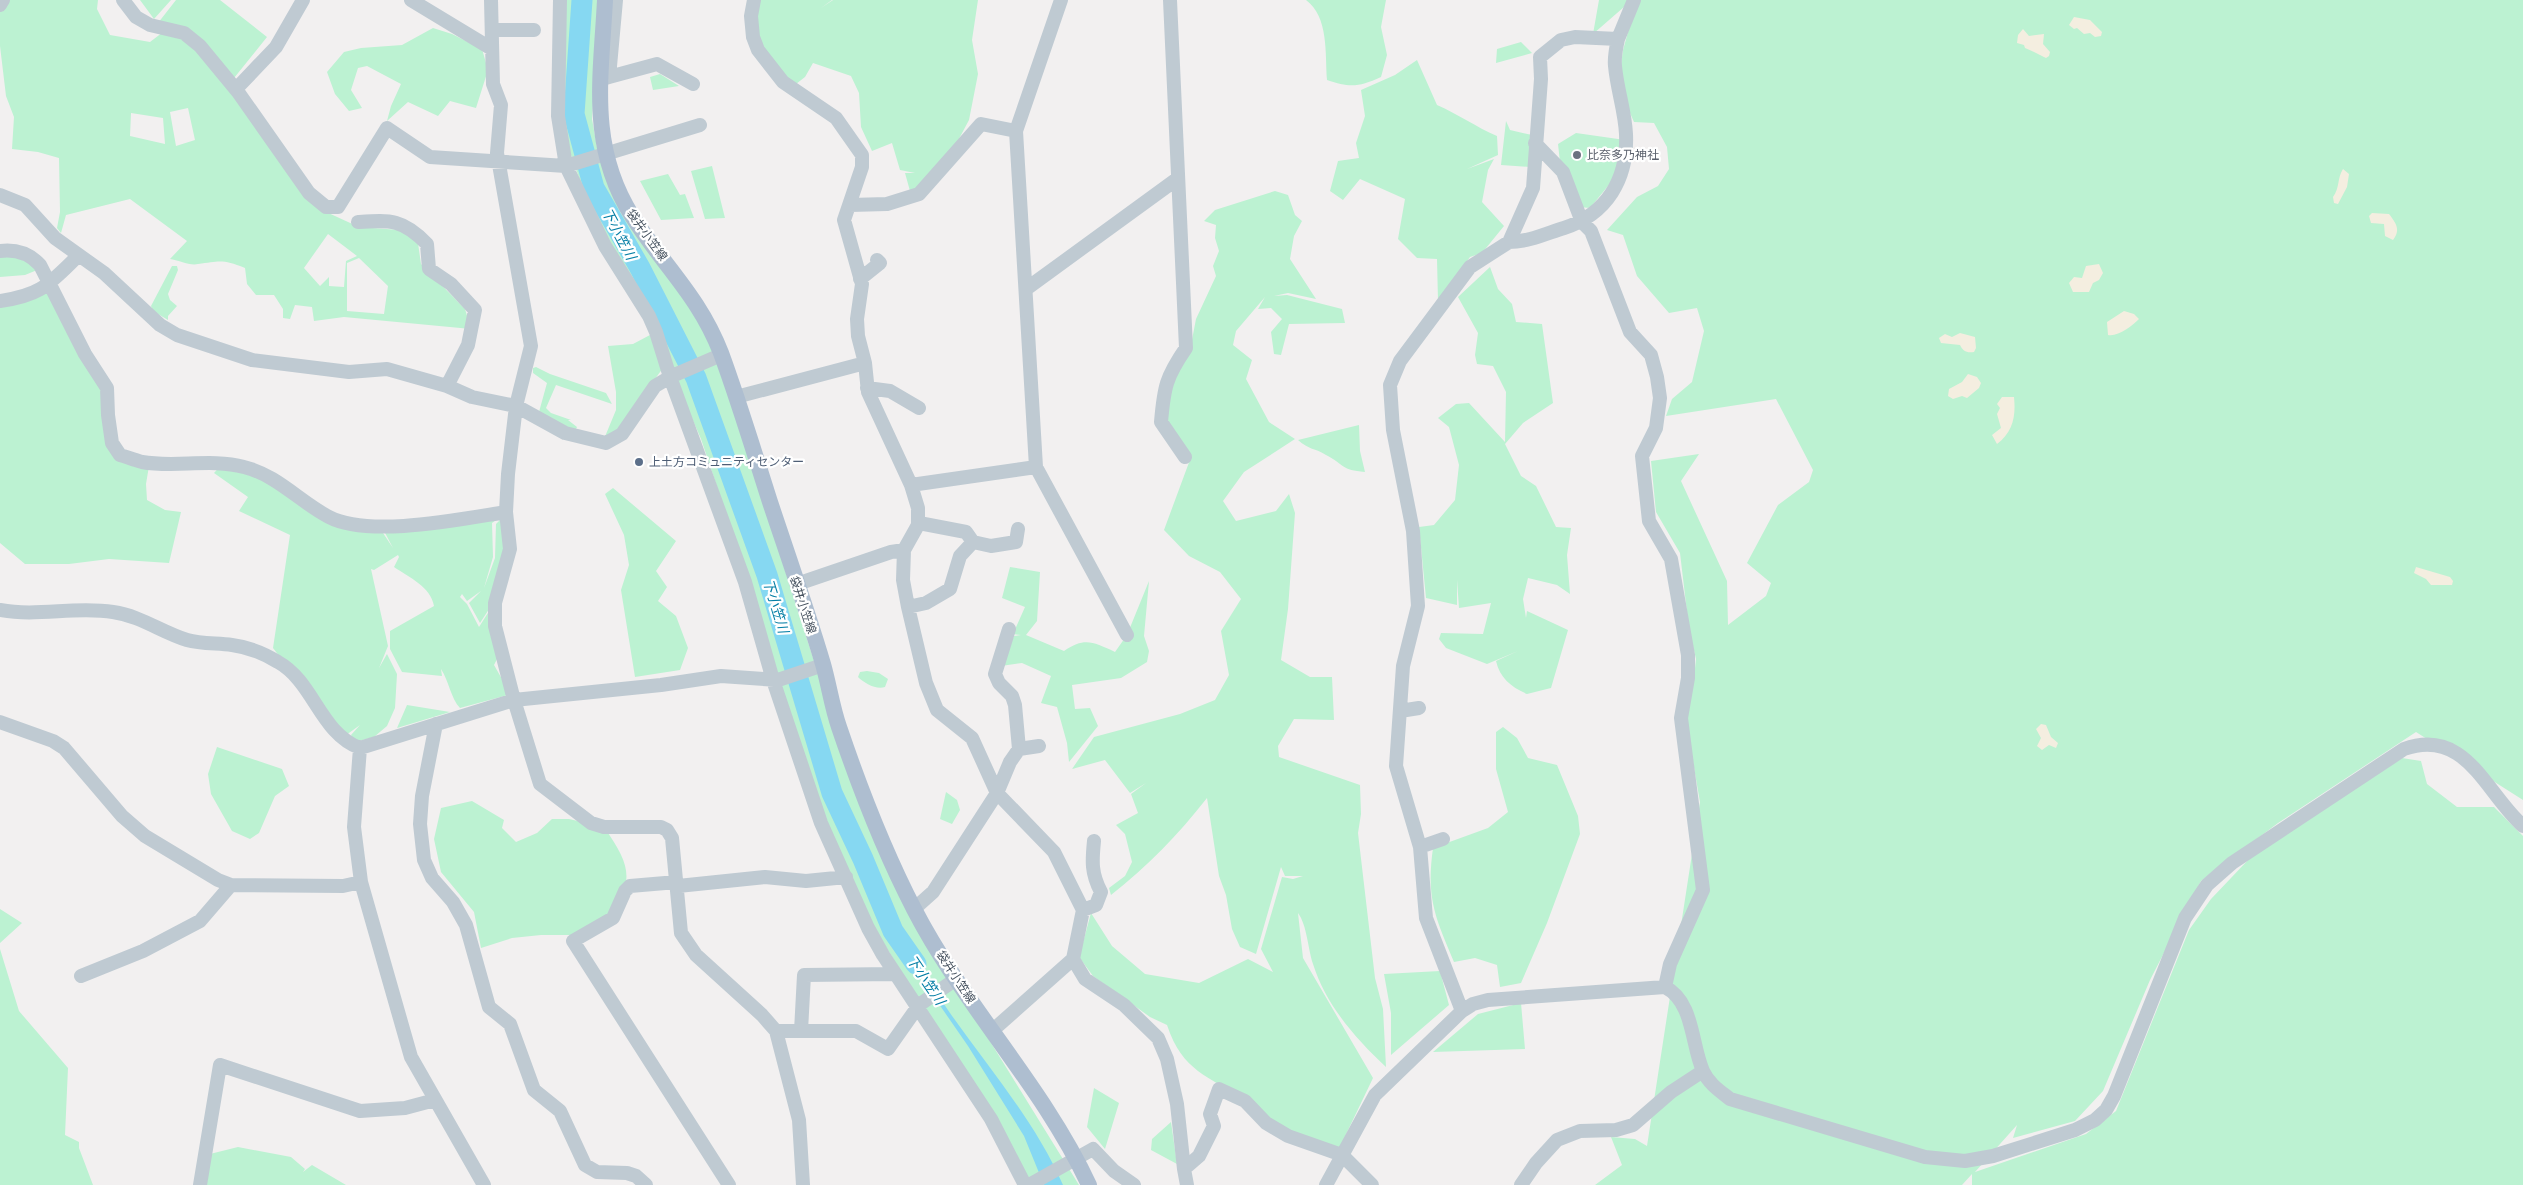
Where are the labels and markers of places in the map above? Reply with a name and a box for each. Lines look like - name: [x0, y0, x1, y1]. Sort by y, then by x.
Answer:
- place label: 比奈多乃神社: [1587, 148, 1659, 162]
- marker: 比奈多乃神社: [1571, 149, 1583, 161]
- place label: 上土方コミュニティセンター: [649, 455, 804, 469]
- marker: 上土方コミュニティセンター: [633, 456, 645, 468]

